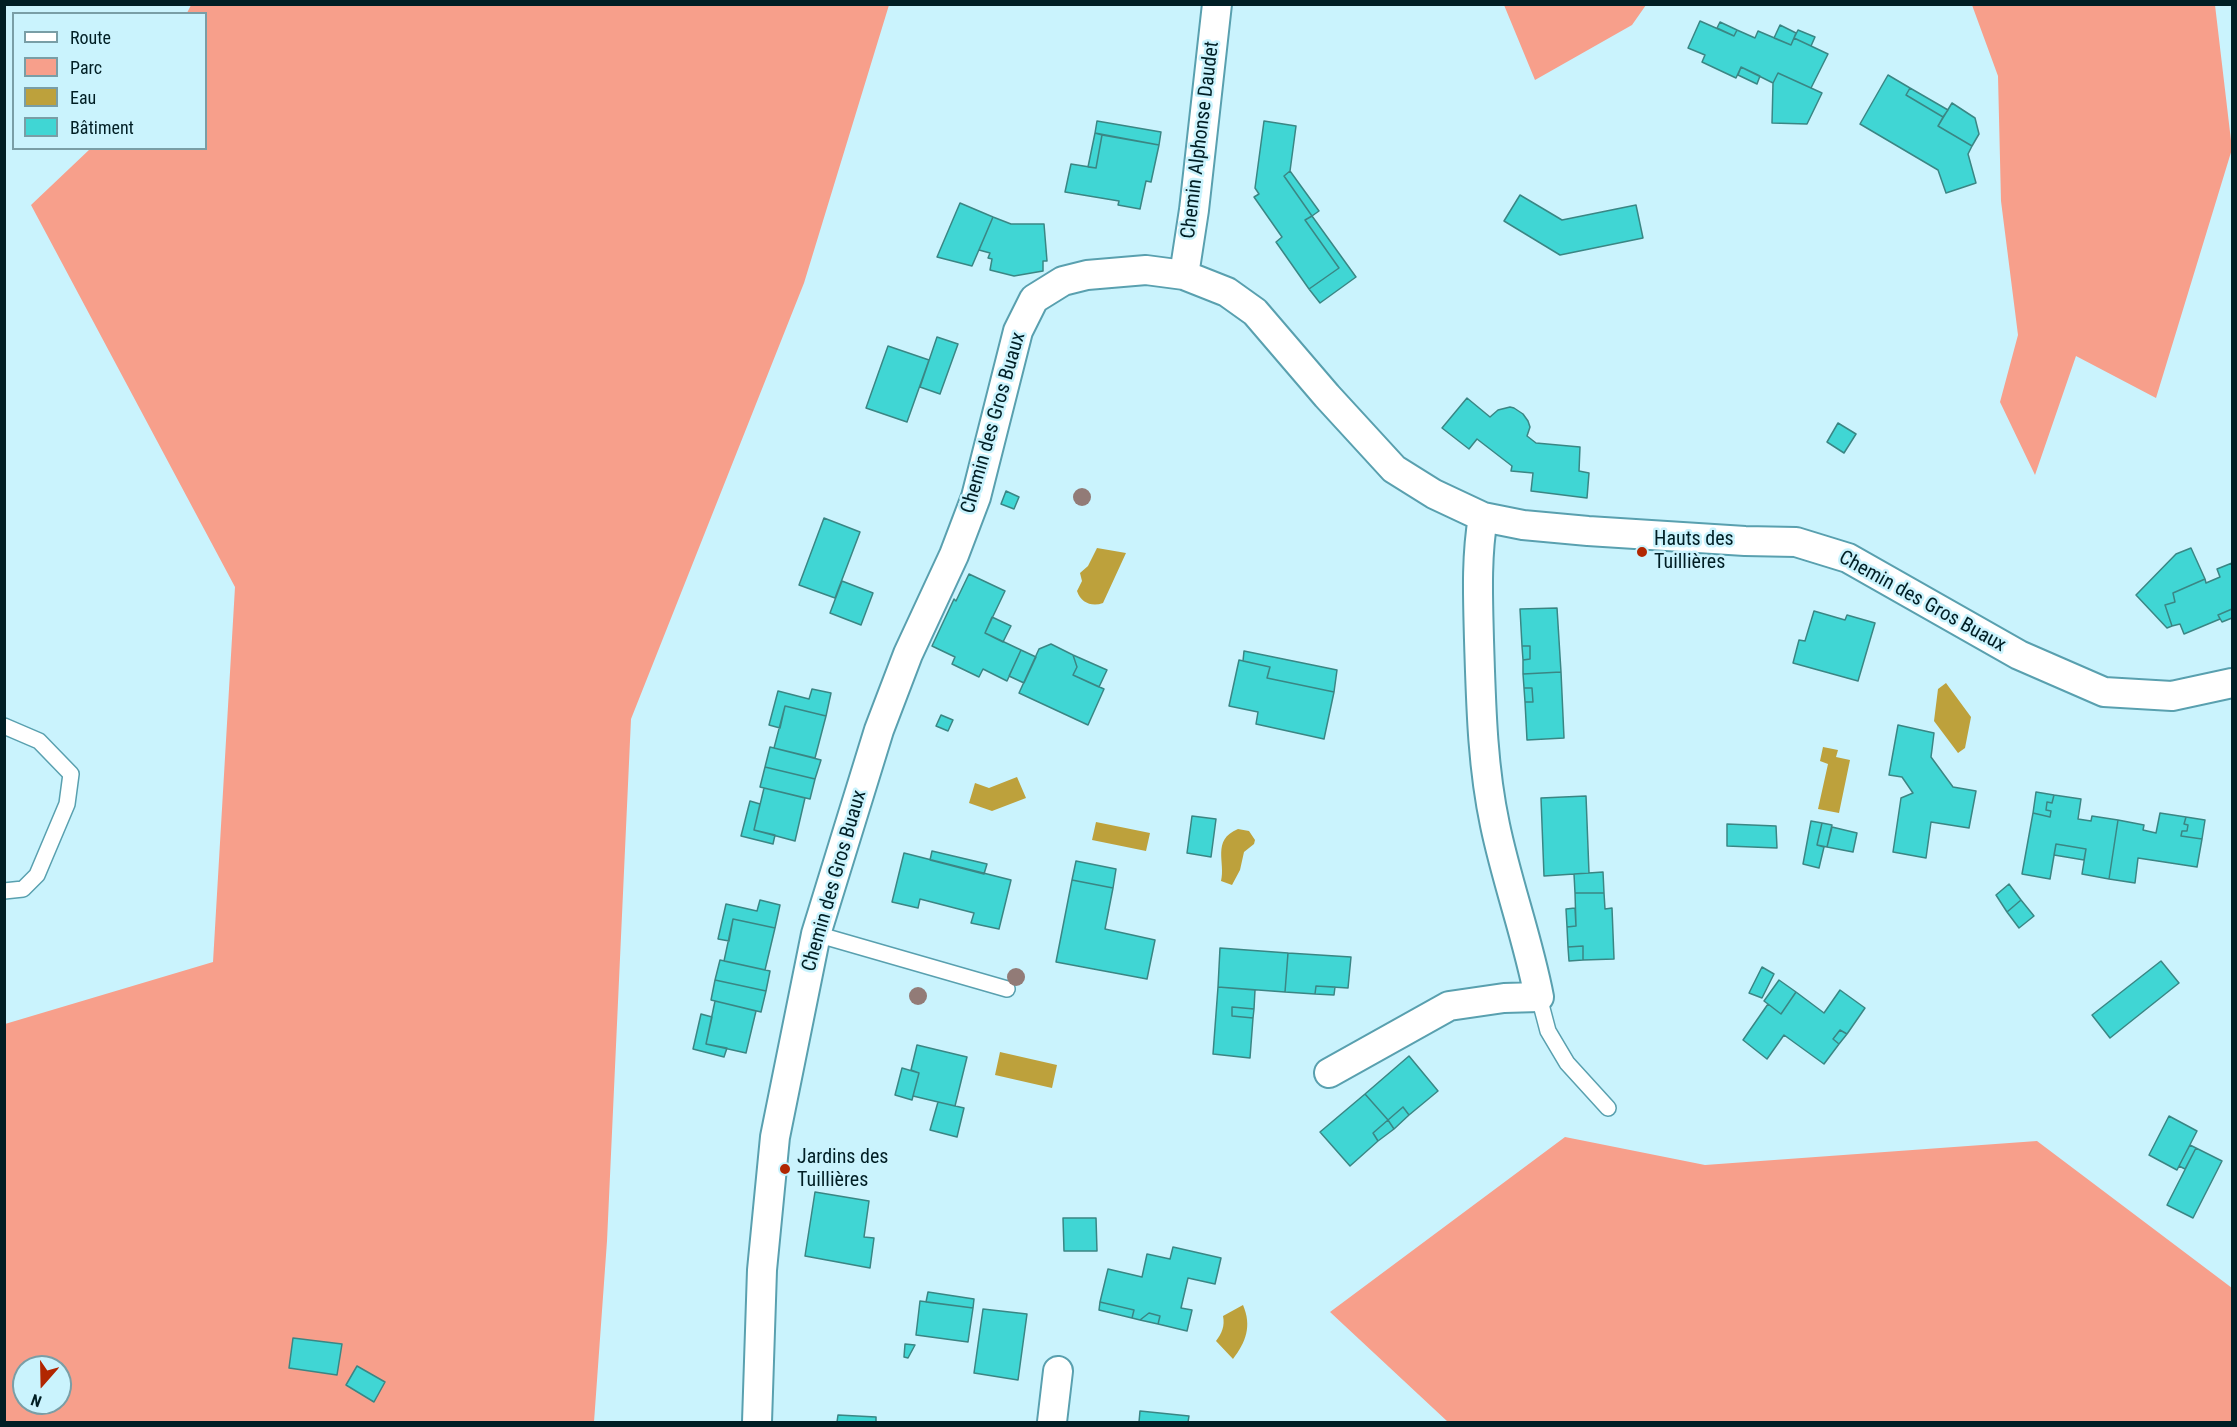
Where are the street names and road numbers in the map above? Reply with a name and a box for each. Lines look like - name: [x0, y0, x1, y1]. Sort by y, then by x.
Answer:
- street label: Chemin Alphonse Daudet: [1177, 40, 1225, 240]
- street label: Chemin des Gros Buaux: [957, 330, 1031, 516]
- street label: Chemin des Gros Buaux: [1834, 546, 2010, 658]
- street label: Chemin des Gros Buaux: [798, 788, 872, 974]

